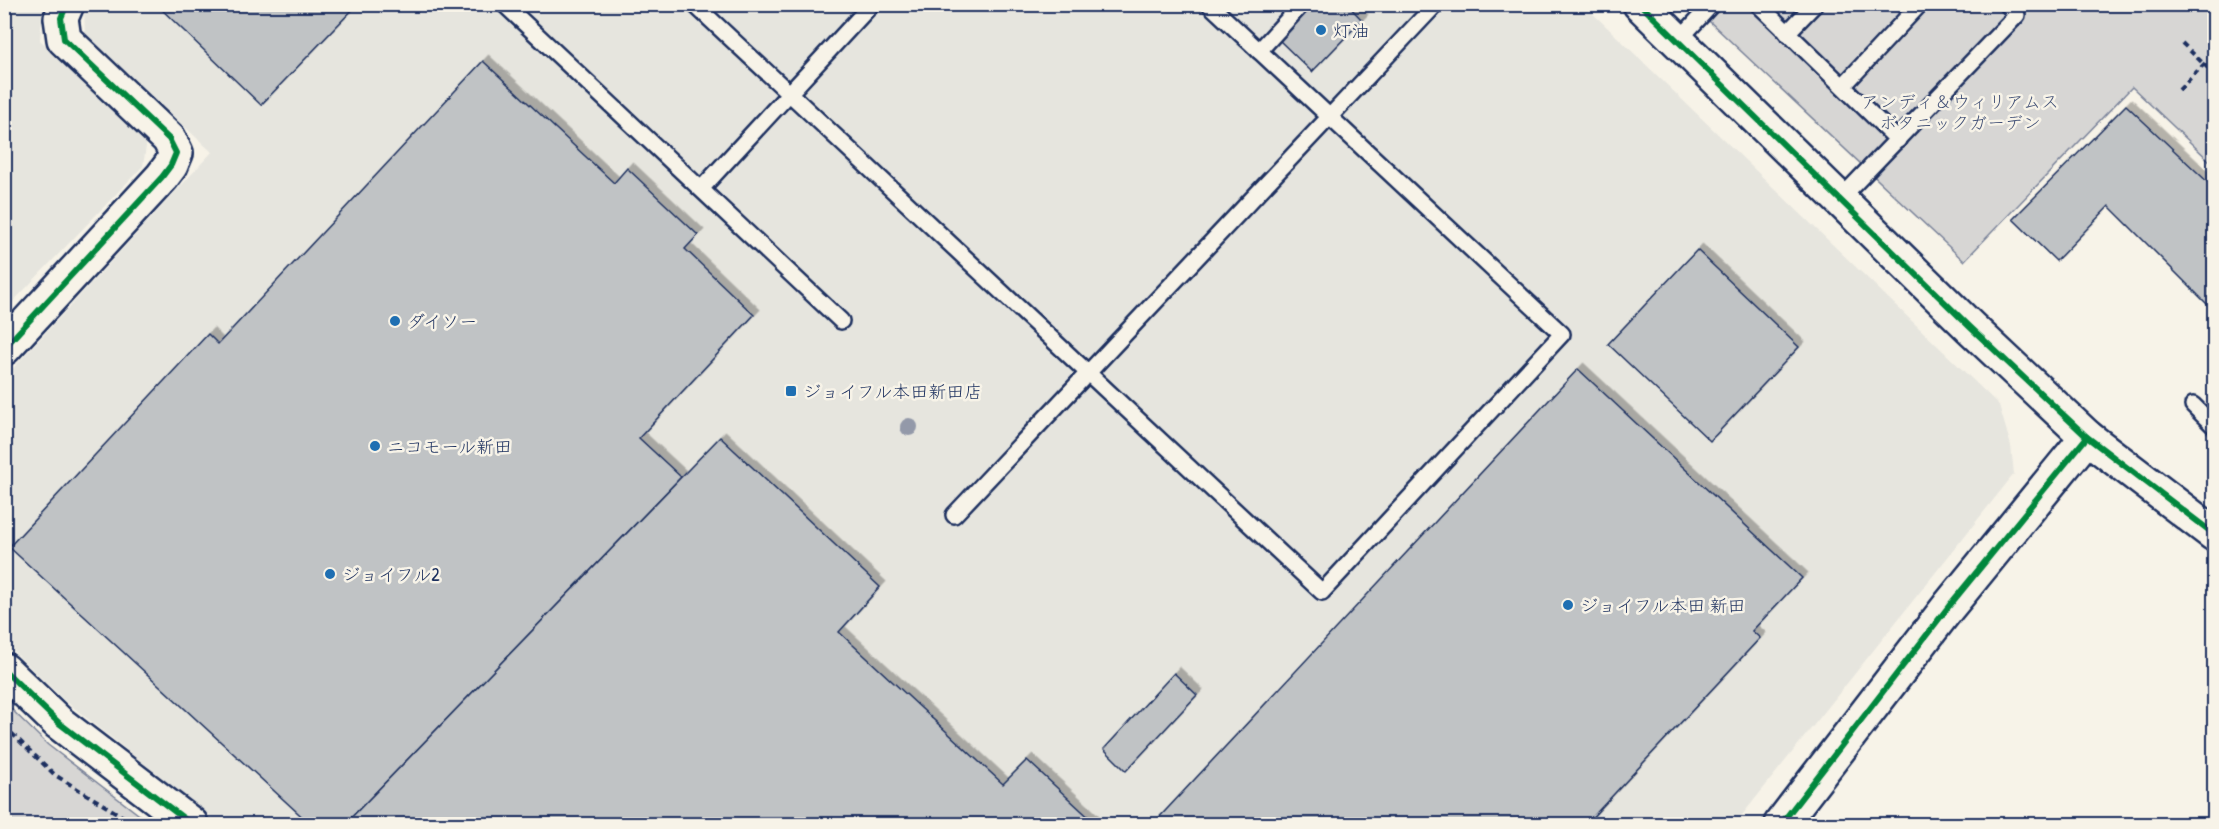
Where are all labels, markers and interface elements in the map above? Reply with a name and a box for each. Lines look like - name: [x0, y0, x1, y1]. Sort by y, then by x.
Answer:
- place label: 灯油: [1333, 18, 1369, 43]
- marker: 灯油: [1314, 23, 1328, 37]
- park label: アンディ＆ウィリアムス ボタニックガーデン: [1861, 89, 2059, 135]
- place label: ダイソー: [407, 309, 477, 334]
- marker: ダイソー: [388, 314, 402, 328]
- place label: ジョイフル本田新田店: [803, 379, 982, 404]
- marker: ジョイフル本田新田店: [784, 384, 798, 398]
- place label: ニコモール新田: [387, 434, 512, 459]
- marker: ニコモール新田: [368, 439, 382, 453]
- place label: ジョイフル2: [342, 562, 440, 587]
- marker: ジョイフル2: [323, 567, 337, 581]
- place label: ジョイフル本田 新田: [1580, 593, 1745, 618]
- marker: ジョイフル本田 新田: [1561, 598, 1575, 612]

